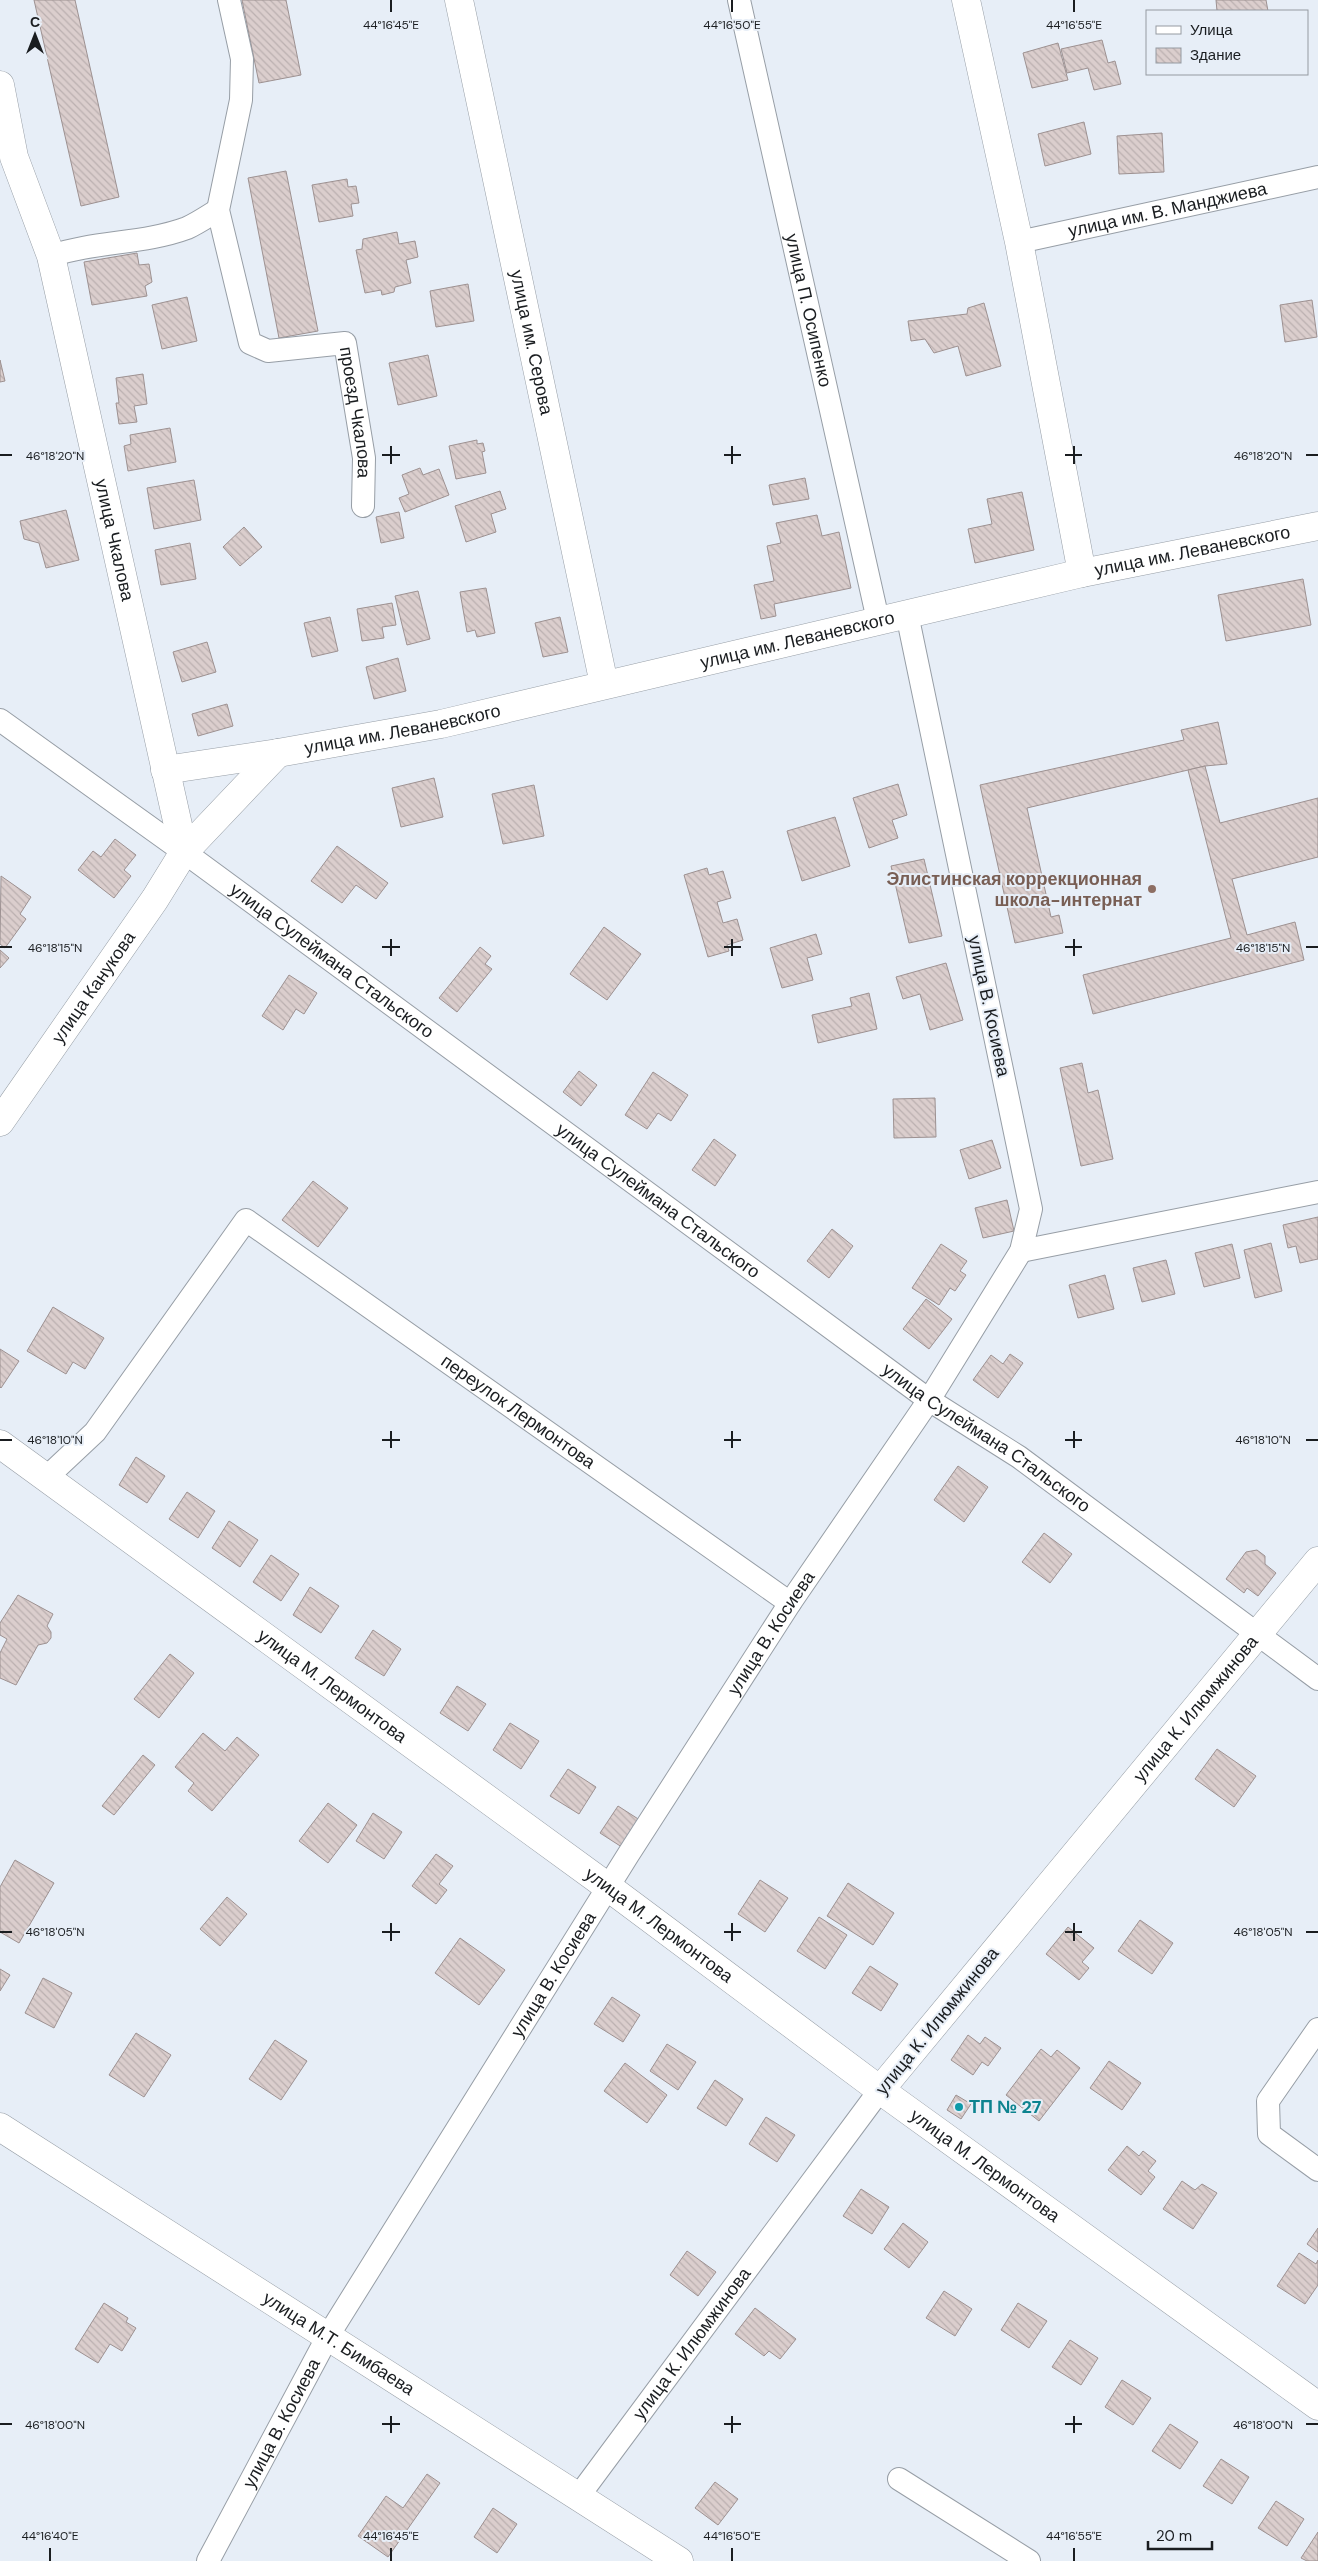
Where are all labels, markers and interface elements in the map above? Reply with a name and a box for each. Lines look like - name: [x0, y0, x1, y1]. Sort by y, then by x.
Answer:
- north arrow: [10, 10, 60, 60]
- legend: [1146, 10, 1308, 75]
- text: С: [30, 13, 40, 31]
- text: 44°16'45"E: [363, 17, 419, 33]
- text: 44°16'50"E: [703, 17, 761, 33]
- text: 44°16'55"E: [1046, 17, 1102, 33]
- text: Улица: [1190, 20, 1233, 40]
- text: Здание: [1190, 45, 1241, 65]
- street label: улица им. В. Манджиева: [1066, 176, 1270, 243]
- street label: улица П. Осипенко: [780, 231, 837, 389]
- street label: улица им. Серова: [505, 268, 559, 418]
- street label: проезд Чкалова: [334, 345, 376, 479]
- text: 46°18'20"N: [26, 448, 84, 464]
- text: 46°18'20"N: [1234, 448, 1292, 464]
- street label: улица Чкалова: [89, 476, 140, 604]
- street label: улица им. Леваневского: [1093, 520, 1292, 582]
- street label: улица им. Леваневского: [698, 606, 897, 675]
- street label: улица им. Леваневского: [303, 698, 503, 760]
- place label: Элистинская коррекционная школа-интернат: [886, 867, 1142, 912]
- street label: улица Сулеймана Стальского: [225, 878, 439, 1044]
- marker: Элистинская коррекционная школа-интернат: [1146, 883, 1158, 895]
- street label: улица Канукова: [46, 926, 141, 1048]
- street label: улица В. Косиева: [962, 933, 1016, 1080]
- text: 46°18'15"N: [28, 940, 82, 956]
- text: 46°18'15"N: [1236, 940, 1290, 956]
- street label: улица Сулеймана Стальского: [551, 1118, 765, 1284]
- street label: переулок Лермонтова: [436, 1349, 601, 1475]
- street label: улица Сулеймана Стальского: [877, 1358, 1095, 1518]
- text: 46°18'10"N: [27, 1432, 83, 1448]
- text: 46°18'10"N: [1235, 1432, 1291, 1448]
- street label: улица В. Косиева: [722, 1565, 821, 1700]
- street label: улица М. Лермонтова: [253, 1624, 413, 1749]
- street label: улица К. Илюмжинова: [1128, 1630, 1264, 1787]
- street label: улица М. Лермонтова: [580, 1862, 739, 1989]
- street label: улица В. Косиева: [505, 1906, 602, 2042]
- text: 46°18'05"N: [26, 1924, 85, 1940]
- text: 46°18'05"N: [1234, 1924, 1293, 1940]
- street label: улица К. Илюмжинова: [870, 1941, 1005, 2100]
- place label: ТП № 27: [969, 2095, 1042, 2119]
- marker: ТП № 27: [953, 2101, 965, 2113]
- street label: улица М. Лермонтова: [905, 2103, 1065, 2228]
- street label: улица К. Илюмжинова: [627, 2262, 757, 2425]
- street label: улица М.Т. Бимбаева: [258, 2286, 420, 2401]
- street label: улица В. Косиева: [237, 2353, 326, 2492]
- text: 46°18'00"N: [25, 2417, 85, 2433]
- text: 46°18'00"N: [1233, 2417, 1293, 2433]
- scale bar: [1148, 2518, 1212, 2550]
- text: 20 m: [1156, 2526, 1192, 2546]
- text: 44°16'40"E: [21, 2528, 79, 2544]
- text: 44°16'45"E: [363, 2528, 419, 2544]
- text: 44°16'50"E: [703, 2528, 761, 2544]
- text: 44°16'55"E: [1046, 2528, 1102, 2544]

